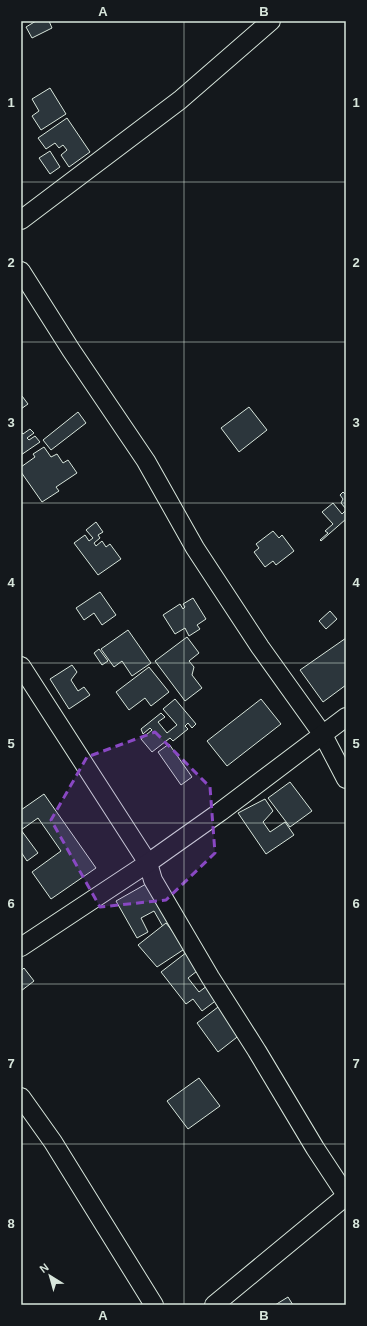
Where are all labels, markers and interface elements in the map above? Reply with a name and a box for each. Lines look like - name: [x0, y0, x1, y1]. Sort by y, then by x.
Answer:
- text: A: [98, 4, 108, 19]
- text: B: [259, 4, 269, 19]
- text: 1: [7, 95, 15, 110]
- text: 1: [352, 95, 360, 110]
- text: 2: [7, 255, 15, 270]
- text: 2: [352, 255, 360, 270]
- text: 3: [7, 415, 15, 430]
- text: 3: [352, 415, 360, 430]
- text: 4: [7, 575, 15, 590]
- text: 4: [352, 575, 360, 590]
- text: 5: [7, 736, 15, 751]
- text: 5: [352, 736, 360, 751]
- text: 6: [7, 896, 15, 911]
- text: 6: [352, 896, 360, 911]
- text: 7: [7, 1056, 15, 1071]
- text: 7: [352, 1056, 360, 1071]
- text: 8: [7, 1216, 15, 1231]
- text: 8: [352, 1216, 360, 1231]
- north arrow: [30, 1256, 70, 1296]
- text: N: [37, 1261, 51, 1275]
- text: A: [98, 1308, 108, 1323]
- text: B: [259, 1308, 269, 1323]

